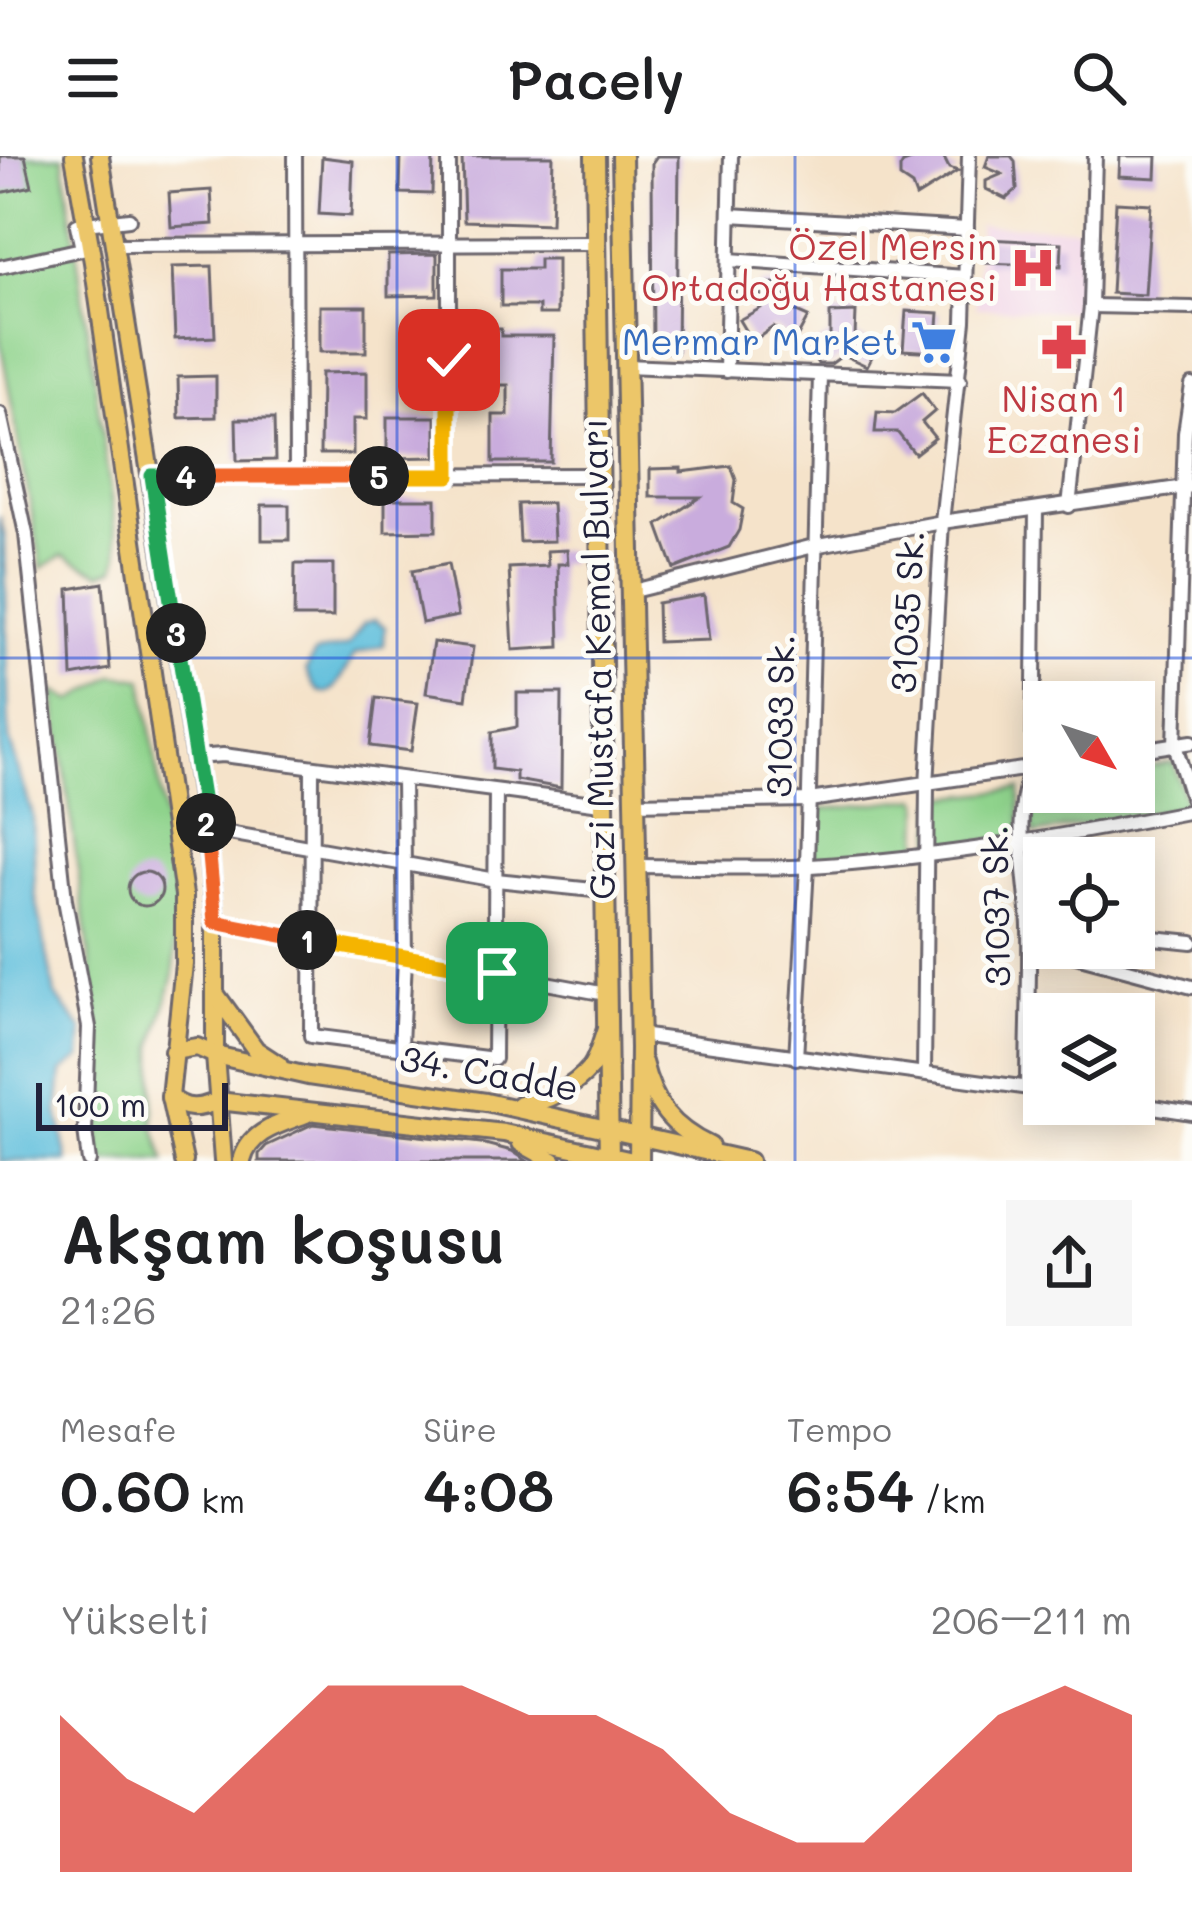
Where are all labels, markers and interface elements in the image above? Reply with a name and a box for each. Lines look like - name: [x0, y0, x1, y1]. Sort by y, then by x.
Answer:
- text: Pacely: [508, 43, 684, 114]
- icon: menu: [60, 45, 126, 111]
- icon: search: [1066, 45, 1132, 111]
- place label: Özel Mersin Ortadoğu Hastanesi: [641, 222, 997, 310]
- hospital icon: Özel Mersin Ortadoğu Hastanesi: [1008, 243, 1058, 293]
- pin: [398, 309, 500, 411]
- place label: Mermar Market: [622, 317, 898, 364]
- supermarket icon: Mermar Market: [909, 317, 959, 367]
- pharmacy icon: Nisan 1 Eczanesi: [1039, 322, 1089, 372]
- icon: check: [416, 327, 482, 393]
- place label: Nisan 1 Eczanesi: [987, 374, 1141, 462]
- street label: Gazi Mustafa Kemal Bulvarı: [569, 418, 624, 900]
- pin: 4: [156, 446, 216, 506]
- pin: 5: [349, 446, 409, 506]
- text: 4: [176, 454, 196, 497]
- text: 5: [369, 454, 389, 497]
- street label: 31035 Sk.: [878, 529, 933, 695]
- pin: 3: [146, 603, 206, 663]
- text: 3: [166, 611, 186, 654]
- street label: 31033 Sk.: [754, 634, 803, 798]
- north arrow: [1023, 681, 1155, 813]
- map controls: [1023, 681, 1155, 1125]
- pin: 2: [176, 793, 236, 853]
- text: 2: [197, 801, 215, 844]
- street label: 31037 Sk.: [970, 825, 1019, 987]
- button: locate: [1023, 837, 1155, 969]
- pin: 1: [277, 910, 337, 970]
- text: 1: [300, 918, 314, 961]
- pin: [446, 922, 548, 1024]
- icon: arrive: [464, 940, 530, 1006]
- button: layers: [1023, 993, 1155, 1125]
- street label: 34. Cadde: [396, 1033, 582, 1110]
- scale bar: [36, 1077, 228, 1130]
- text: 100 m: [54, 1082, 146, 1125]
- text: Akşam koşusu: [60, 1195, 506, 1281]
- button: share: [1006, 1200, 1132, 1326]
- text: 21:26: [60, 1283, 157, 1334]
- text: Mesafe: [60, 1407, 177, 1450]
- text: Süre: [423, 1407, 497, 1450]
- text: Tempo: [787, 1407, 892, 1450]
- text: 0.60: [60, 1450, 191, 1528]
- text: 4:08: [423, 1450, 554, 1528]
- text: 6:54: [787, 1450, 914, 1528]
- text: km: [191, 1478, 245, 1521]
- text: /km: [914, 1478, 986, 1521]
- text: Yükselti: [60, 1593, 210, 1644]
- text: 206–211 m: [931, 1593, 1132, 1644]

